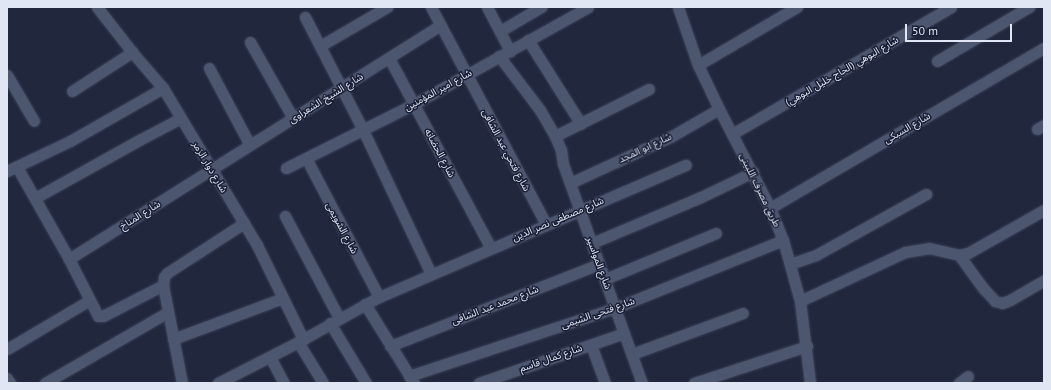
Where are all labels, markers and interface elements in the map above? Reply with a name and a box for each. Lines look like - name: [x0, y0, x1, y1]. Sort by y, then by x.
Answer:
- scale bar: [907, 16, 1014, 42]
- text: 50 m: [912, 23, 938, 38]
- street label: شارع البوهي (الحاج خليل البوهي): [783, 34, 901, 108]
- street label: شارع امير المؤمنين: [402, 66, 474, 114]
- street label: شارع الشيخ الشعراوى: [287, 70, 365, 126]
- street label: شارع فتحي عبد الشافى: [479, 107, 533, 193]
- street label: شارع السبكى: [882, 110, 932, 146]
- street label: شارع الحضانه: [422, 127, 458, 179]
- street label: شارع ابو المجد: [617, 131, 673, 165]
- street label: شارع دوار الزمر: [190, 139, 230, 195]
- street label: طريق مصرف اللبينى: [737, 151, 783, 229]
- street label: شارع مصطفى نصر الدين: [510, 194, 606, 244]
- street label: شارع المناخ: [117, 198, 163, 232]
- street label: شارع الشويمى: [323, 200, 361, 256]
- street label: شارع المواسير: [584, 235, 614, 291]
- street label: شارع محمد عبد الشافى: [450, 283, 540, 327]
- street label: شارع فتحى الشيمى: [560, 295, 636, 331]
- street label: شارع كمال قاسم: [518, 342, 584, 374]

